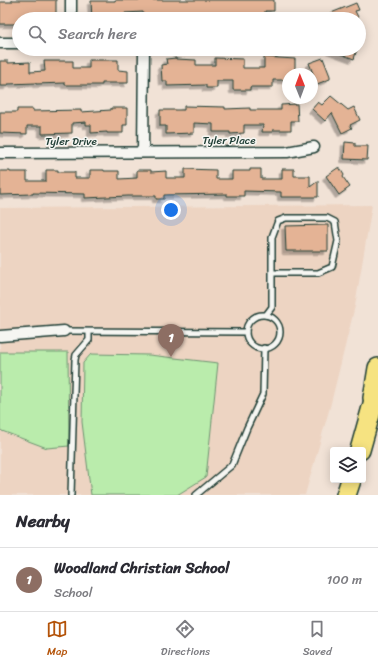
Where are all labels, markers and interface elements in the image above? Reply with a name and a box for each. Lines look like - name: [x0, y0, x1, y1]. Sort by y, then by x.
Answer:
- search box: [12, 12, 366, 56]
- text: Search here: [58, 21, 137, 47]
- icon: search: [26, 23, 48, 45]
- north arrow: [282, 68, 318, 104]
- street label: Tyler Place: [203, 131, 256, 150]
- street label: Tyler Drive: [45, 132, 97, 151]
- your location: [161, 200, 181, 220]
- pin: 1: [158, 324, 184, 357]
- map controls: [330, 447, 366, 483]
- button: layers: [330, 447, 366, 483]
- text: Nearby: [16, 506, 70, 536]
- text: Woodland Christian School: [54, 555, 229, 581]
- text: 1: [26, 568, 32, 591]
- text: 100 m: [327, 568, 362, 591]
- text: School: [54, 581, 92, 604]
- tab: Map: [46, 618, 68, 661]
- tab: Directions: [161, 618, 210, 661]
- tab: Saved: [303, 618, 332, 661]

